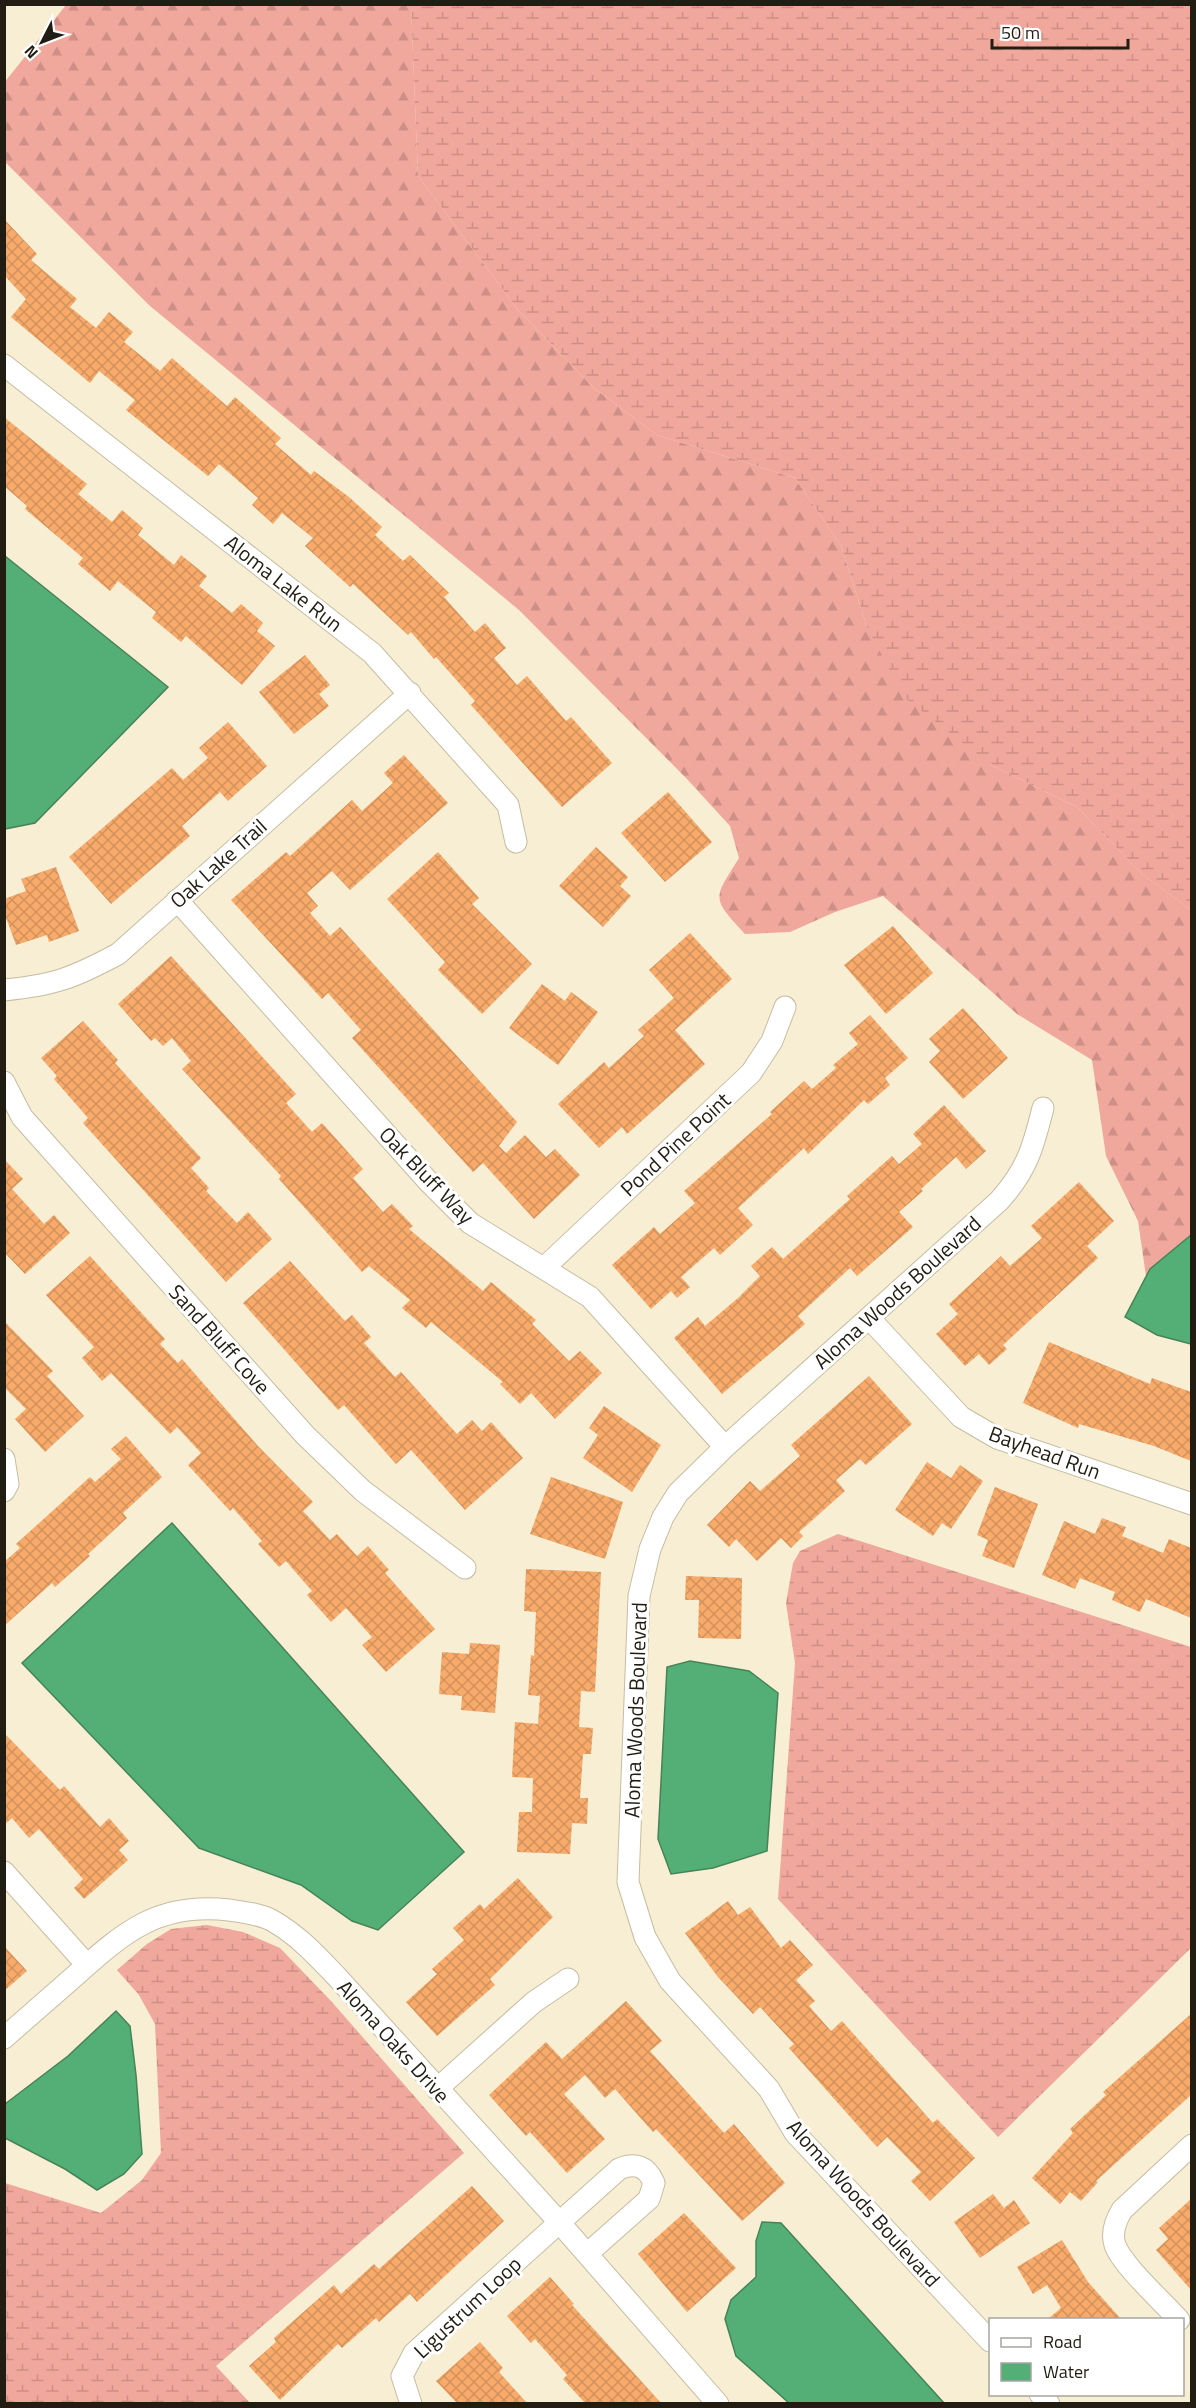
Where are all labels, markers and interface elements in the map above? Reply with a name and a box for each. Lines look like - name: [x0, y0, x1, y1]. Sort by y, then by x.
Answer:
- north arrow: [12, 12, 72, 72]
- scale bar: [992, 12, 1128, 50]
- text: 50 m: [1001, 19, 1040, 46]
- text: N: [18, 40, 43, 64]
- street label: Aloma Lake Run: [218, 527, 350, 639]
- street label: Oak Lake Trail: [162, 811, 274, 915]
- street label: Pond Pine Point: [613, 1084, 738, 1204]
- street label: Oak Bluff Way: [372, 1119, 482, 1231]
- street label: Aloma Woods Boulevard: [806, 1208, 988, 1376]
- street label: Sand Bluff Cove: [162, 1277, 278, 1401]
- street label: Bayhead Run: [985, 1417, 1105, 1487]
- street label: Aloma Woods Boulevard: [615, 1601, 655, 1819]
- street label: Aloma Oaks Drive: [330, 1972, 458, 2110]
- street label: Aloma Woods Boulevard: [780, 2112, 948, 2294]
- street label: Ligustrum Loop: [406, 2248, 528, 2366]
- legend: [989, 2318, 1184, 2396]
- text: Road: [1043, 2328, 1082, 2355]
- text: Water: [1043, 2358, 1089, 2385]

